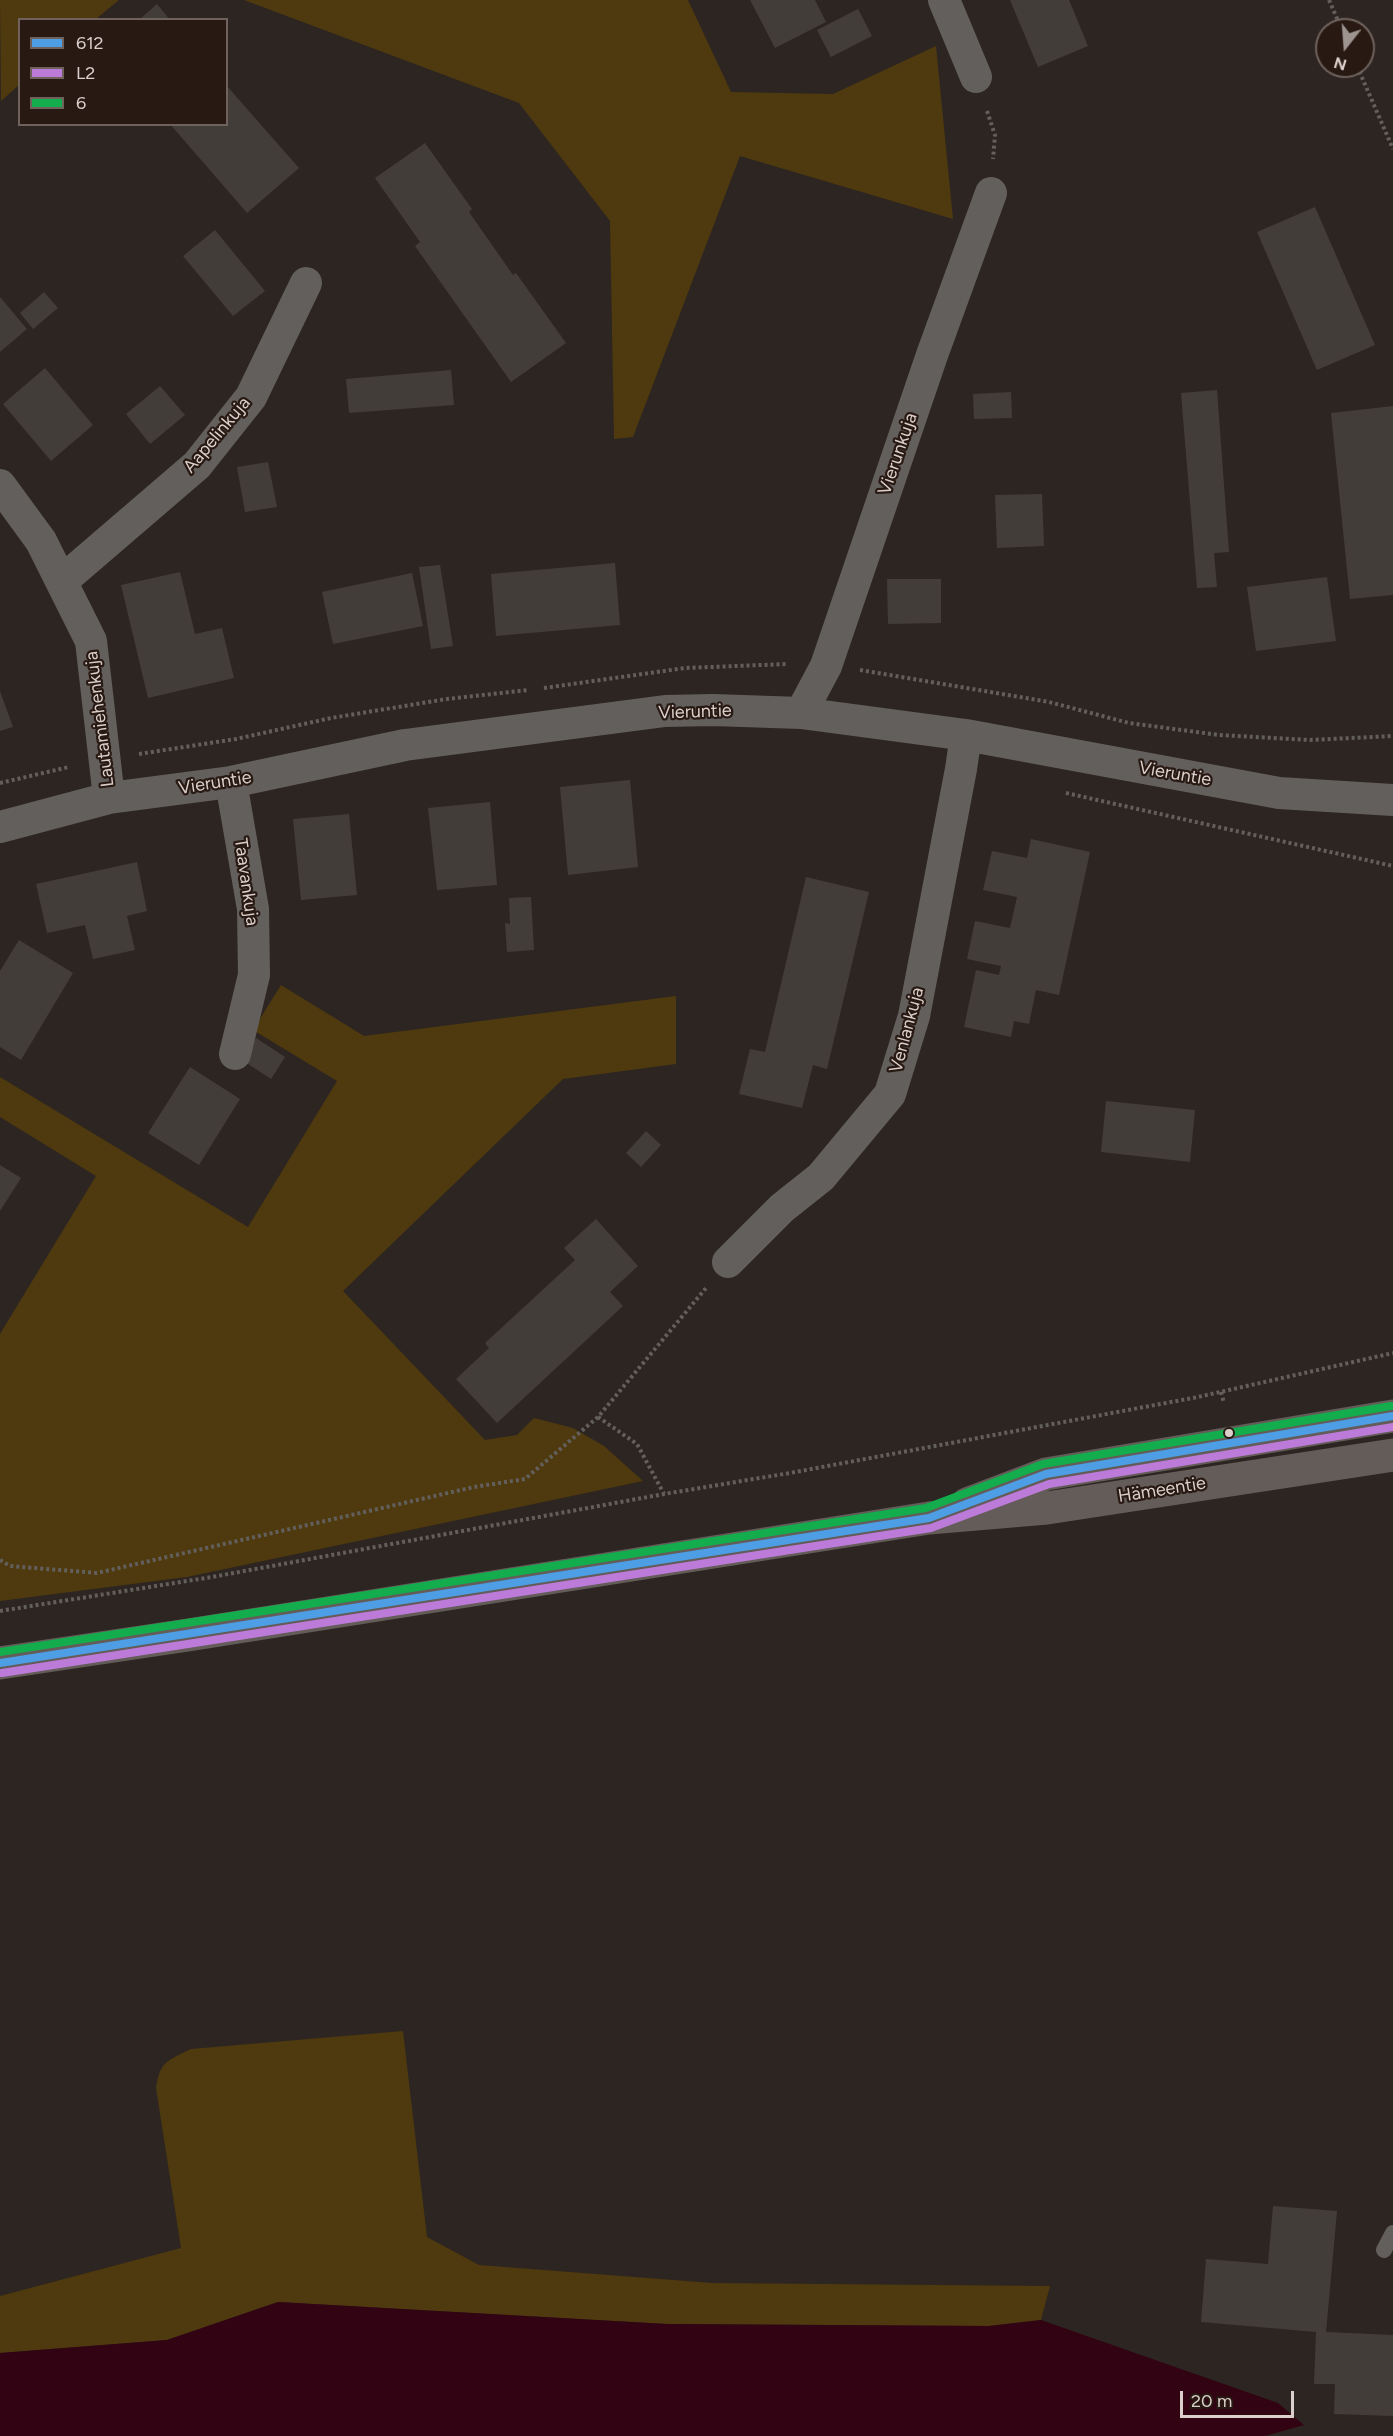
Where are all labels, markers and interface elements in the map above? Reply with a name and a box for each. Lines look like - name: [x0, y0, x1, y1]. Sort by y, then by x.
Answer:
- legend: [18, 18, 228, 126]
- north arrow: [1315, 18, 1375, 78]
- text: 612: [76, 32, 104, 54]
- text: N: [1331, 53, 1349, 75]
- text: L2: [76, 62, 95, 84]
- text: 6: [76, 92, 86, 114]
- street label: Aapelinkuja: [179, 393, 255, 477]
- street label: Vierunkuja: [874, 410, 922, 498]
- street label: Lautamiehenkuja: [81, 650, 119, 788]
- street label: Vieruntie: [658, 700, 732, 724]
- street label: Vieruntie: [1137, 757, 1213, 791]
- street label: Vieruntie: [177, 767, 253, 799]
- street label: Taavankuja: [229, 837, 263, 927]
- street label: Venlankuja: [885, 985, 929, 1075]
- unlabelled marker: [1223, 1427, 1235, 1439]
- street label: Hämeentie: [1117, 1472, 1207, 1508]
- scale bar: [1183, 2379, 1297, 2417]
- text: 20 m: [1191, 2390, 1232, 2412]

